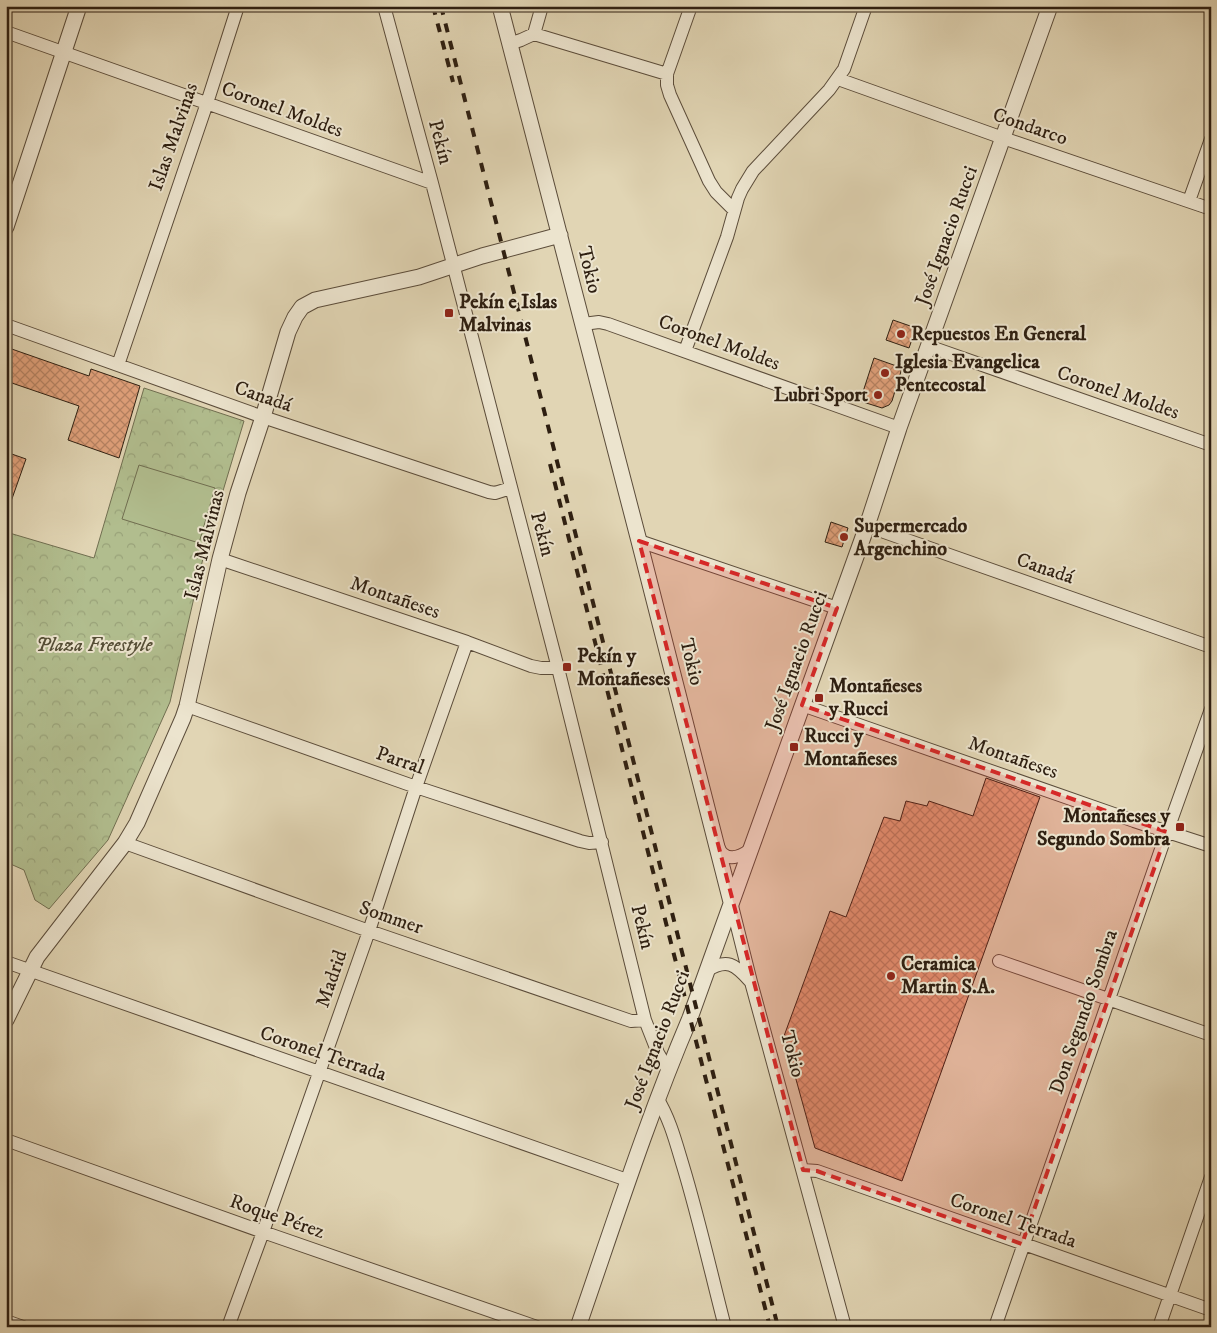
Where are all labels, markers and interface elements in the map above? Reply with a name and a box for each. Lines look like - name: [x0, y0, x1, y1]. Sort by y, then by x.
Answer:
- street label: Coronel Moldes: [218, 76, 347, 144]
- street label: Islas Malvinas: [144, 79, 204, 194]
- street label: Condarco: [989, 103, 1071, 151]
- street label: Pekín: [422, 117, 458, 168]
- street label: José Ignacio Rucci: [909, 163, 984, 311]
- street label: Tokio: [571, 244, 607, 296]
- place label: Pekín e Islas Malvinas: [459, 290, 557, 338]
- marker: Pekín e Islas Malvinas: [443, 307, 455, 319]
- street label: Coronel Moldes: [655, 309, 784, 377]
- place label: Repuestos En General: [911, 322, 1087, 347]
- marker: Repuestos En General: [895, 328, 907, 340]
- place label: Iglesia Evangelica Pentecostal: [895, 350, 1040, 398]
- street label: Coronel Moldes: [1054, 360, 1183, 426]
- marker: Iglesia Evangelica Pentecostal: [879, 367, 891, 379]
- street label: Canadá: [231, 376, 296, 419]
- place label: Lubri Sport: [774, 383, 869, 408]
- marker: Lubri Sport: [872, 389, 884, 401]
- street label: Islas Malvinas: [179, 487, 231, 603]
- street label: Pekín: [524, 509, 560, 560]
- place label: Supermercado Argenchino: [853, 514, 968, 562]
- marker: Supermercado Argenchino: [838, 531, 850, 543]
- street label: Canadá: [1013, 548, 1078, 591]
- street label: Montañeses: [347, 571, 443, 625]
- street label: José Ignacio Rucci: [759, 588, 834, 736]
- park label: Plaza Freestyle: [36, 633, 154, 658]
- street label: Tokio: [673, 636, 709, 688]
- place label: Pekín y Montañeses: [577, 644, 671, 692]
- marker: Pekín y Montañeses: [561, 661, 573, 673]
- place label: Montañeses y Rucci: [828, 674, 923, 722]
- marker: Montañeses y Rucci: [813, 692, 825, 704]
- place label: Rucci y Montañeses: [804, 724, 898, 772]
- street label: Montañeses: [965, 731, 1061, 785]
- street label: Parral: [373, 741, 427, 781]
- marker: Rucci y Montañeses: [788, 741, 800, 753]
- place label: Montañeses y Segundo Sombra: [1037, 804, 1171, 852]
- marker: Montañeses y Segundo Sombra: [1174, 821, 1186, 833]
- street label: Sommer: [356, 895, 427, 941]
- street label: Pekín: [624, 902, 660, 952]
- street label: Don Segundo Sombra: [1044, 926, 1124, 1098]
- street label: Madrid: [311, 947, 353, 1011]
- place label: Ceramica Martin S.A.: [901, 952, 995, 1000]
- street label: José Ignacio Rucci: [619, 967, 696, 1115]
- marker: Ceramica Martin S.A.: [885, 970, 897, 982]
- street label: Coronel Terrada: [256, 1021, 390, 1088]
- street label: Tokio: [774, 1028, 810, 1080]
- street label: Coronel Terrada: [946, 1188, 1080, 1255]
- street label: Roque Pérez: [226, 1189, 328, 1245]

